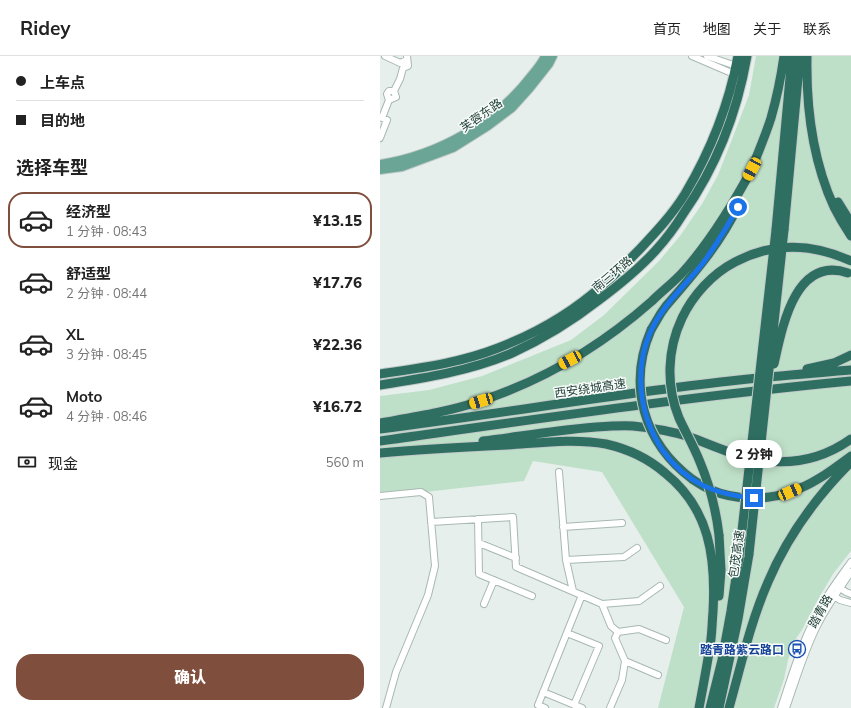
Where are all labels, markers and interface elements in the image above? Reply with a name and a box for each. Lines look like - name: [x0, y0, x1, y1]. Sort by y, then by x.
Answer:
- text: Ridey: [20, 16, 71, 40]
- text: 首页: [653, 20, 681, 38]
- text: 地图: [703, 20, 731, 38]
- text: 关于: [753, 20, 781, 38]
- text: 联系: [803, 20, 831, 38]
- text: 上车点: [40, 73, 85, 92]
- street label: 芙蓉东路: [457, 95, 505, 135]
- text: 目的地: [40, 111, 85, 130]
- text: 选择车型: [16, 156, 88, 179]
- car: [741, 156, 763, 182]
- route start: [729, 198, 747, 216]
- icon: car: [18, 202, 54, 238]
- text: 经济型: [66, 202, 111, 221]
- text: ¥13.15: [313, 211, 362, 230]
- text: 1 分钟 · 08:43: [66, 223, 147, 239]
- street label: 南三环路: [589, 253, 635, 295]
- icon: car: [18, 264, 54, 300]
- text: 舒适型: [66, 264, 111, 283]
- text: ¥17.76: [313, 273, 362, 292]
- text: 2 分钟 · 08:44: [66, 285, 147, 301]
- text: XL: [66, 325, 84, 344]
- icon: car: [18, 326, 54, 362]
- text: ¥22.36: [313, 335, 362, 354]
- text: 3 分钟 · 08:45: [66, 346, 147, 362]
- car: [557, 349, 583, 371]
- street label: 西安绕城高速: [553, 376, 627, 400]
- text: Moto: [66, 387, 102, 406]
- icon: car: [18, 388, 54, 424]
- car: [468, 392, 494, 410]
- text: ¥16.72: [313, 397, 362, 416]
- text: 4 分钟 · 08:46: [66, 408, 147, 424]
- callout: 2 分钟: [726, 440, 782, 468]
- text: 2 分钟: [735, 446, 773, 462]
- icon: cash: [16, 451, 38, 473]
- text: 现金: [48, 454, 78, 473]
- text: 560 m: [326, 454, 364, 470]
- car: [777, 482, 803, 502]
- route end: [745, 489, 763, 507]
- street label: 包茂高速: [725, 529, 747, 579]
- street label: 踏青路: [805, 592, 835, 630]
- bus stop icon: 踏青路紫云路口: [787, 639, 807, 659]
- place label: 踏青路紫云路口: [700, 642, 784, 657]
- button: 确认: [16, 654, 364, 700]

